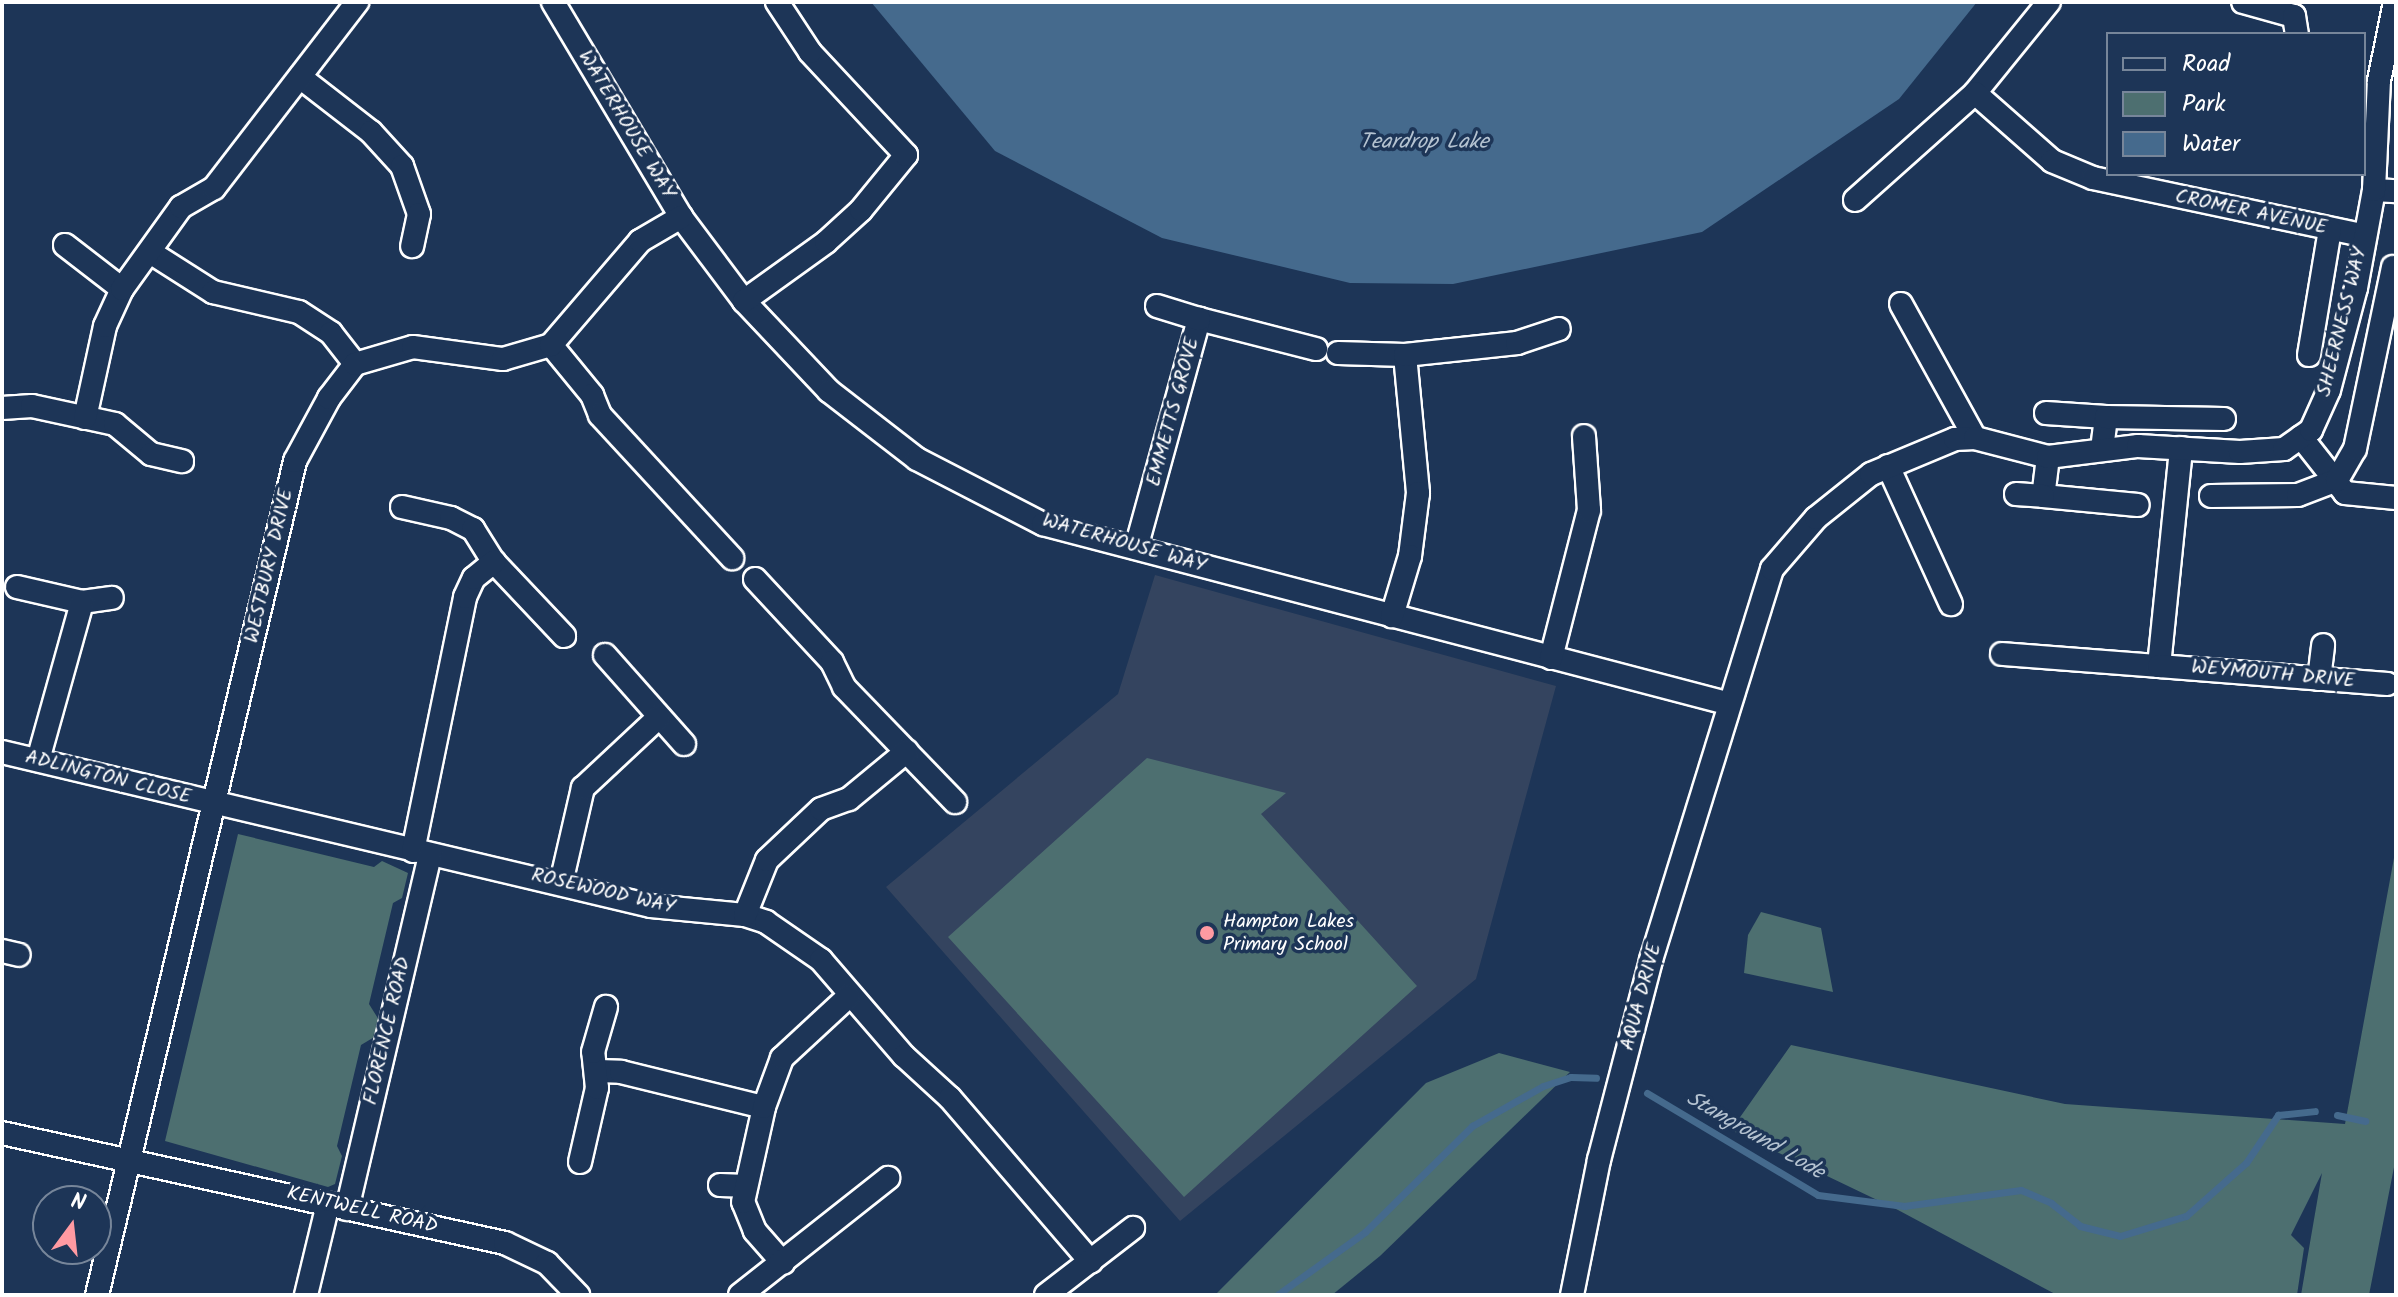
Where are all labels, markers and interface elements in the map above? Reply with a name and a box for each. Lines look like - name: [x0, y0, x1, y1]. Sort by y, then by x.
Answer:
- legend: [2106, 32, 2366, 176]
- text: Road: [2182, 45, 2230, 84]
- street label: WATERHOUSE WAY: [572, 46, 680, 204]
- text: Park: [2182, 85, 2226, 124]
- text: Water: [2182, 125, 2240, 164]
- water label: Teardrop Lake: [1359, 130, 1489, 156]
- street label: CROMER AVENUE: [2173, 185, 2329, 241]
- street label: SHEERNESS WAY: [2313, 245, 2373, 399]
- street label: EMMETTS GROVE: [1143, 335, 1205, 489]
- street label: WESTBURY DRIVE: [241, 486, 299, 646]
- street label: WATERHOUSE WAY: [1039, 509, 1209, 579]
- street label: WEYMOUTH DRIVE: [2190, 656, 2356, 694]
- street label: ADLINGTON CLOSE: [23, 746, 193, 810]
- street label: ROSEWOOD WAY: [529, 864, 677, 920]
- place label: Hampton Lakes Primary School: [1223, 910, 1354, 957]
- marker: Hampton Lakes Primary School: [1198, 924, 1216, 942]
- street label: AQUA DRIVE: [1616, 941, 1668, 1053]
- street label: FLORENCE ROAD: [359, 955, 417, 1107]
- water label: Stanground Lode: [1681, 1086, 1829, 1186]
- street label: KENTWELL ROAD: [284, 1182, 440, 1240]
- north arrow: [32, 1185, 112, 1265]
- text: N: [67, 1185, 89, 1222]

